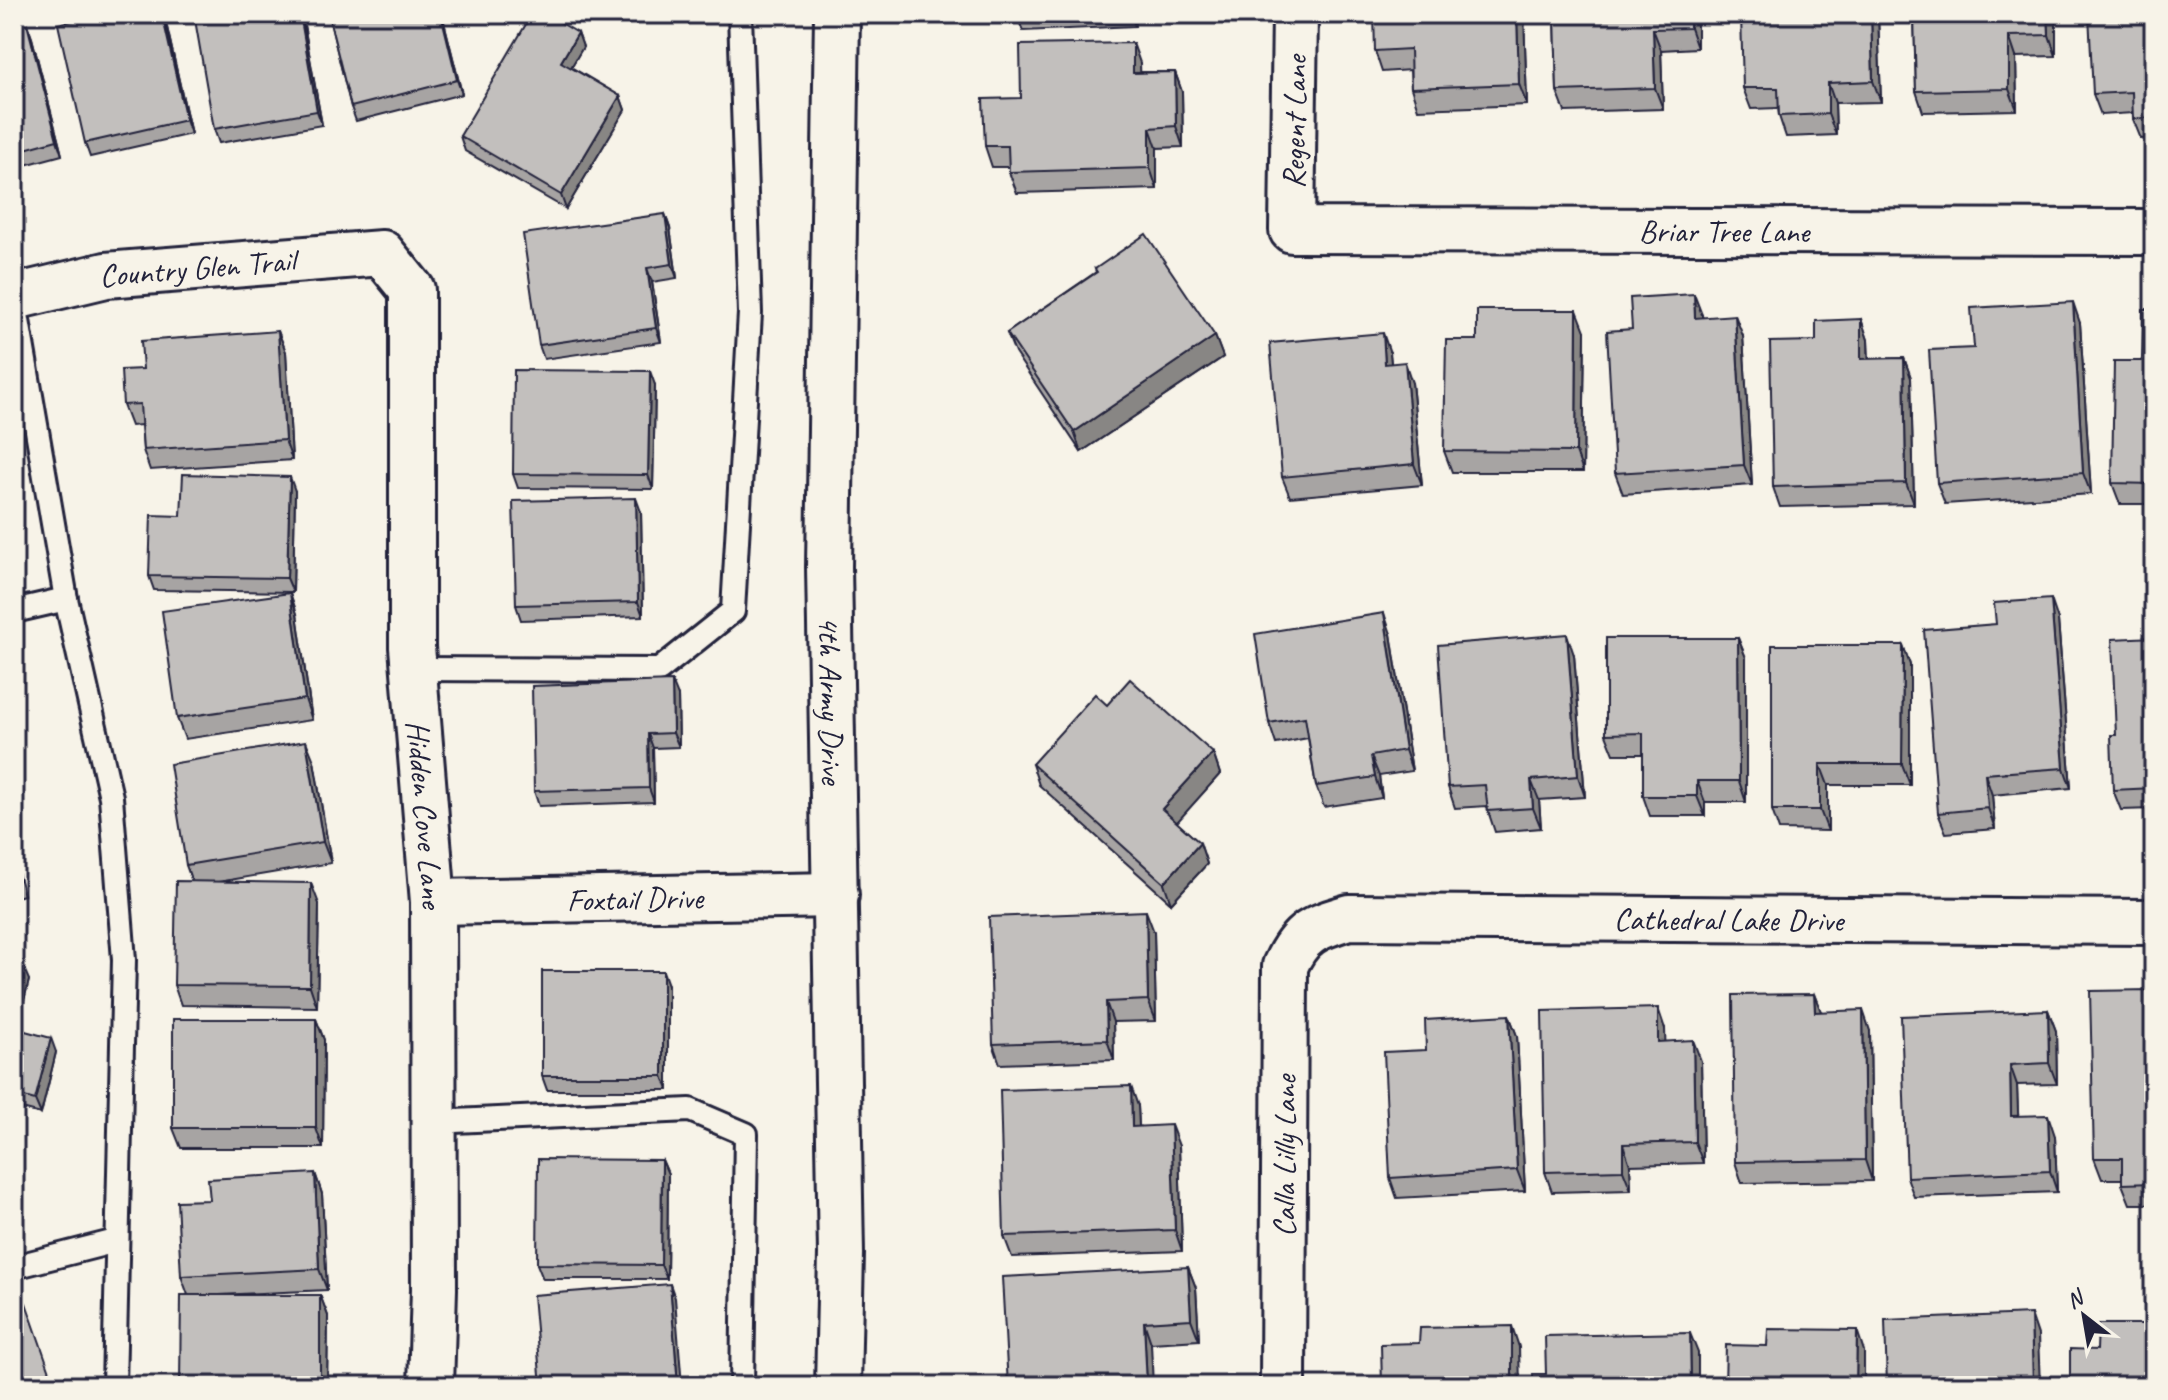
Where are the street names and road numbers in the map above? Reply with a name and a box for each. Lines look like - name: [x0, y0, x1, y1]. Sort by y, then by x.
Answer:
- street label: Regent Lane: [1273, 52, 1316, 189]
- street label: Briar Tree Lane: [1639, 211, 1812, 252]
- street label: Country Glen Trail: [98, 240, 302, 296]
- street label: 4th Army Drive: [809, 615, 853, 787]
- street label: Hidden Cove Lane: [397, 719, 453, 911]
- street label: Foxtail Drive: [566, 877, 706, 921]
- street label: Cathedral Lake Drive: [1614, 899, 1846, 941]
- street label: Calla Lilly Lane: [1264, 1072, 1305, 1237]

